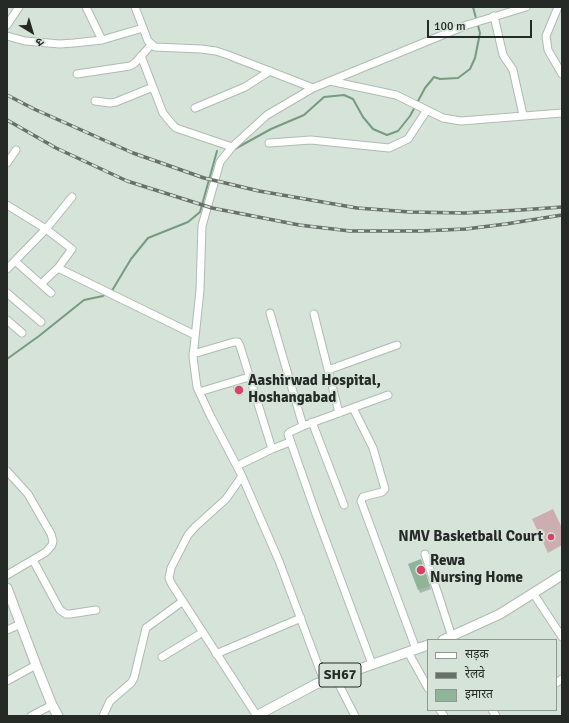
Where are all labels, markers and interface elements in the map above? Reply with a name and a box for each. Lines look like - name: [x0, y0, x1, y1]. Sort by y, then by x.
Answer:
- north arrow: [12, 12, 52, 52]
- scale bar: [429, 12, 534, 38]
- text: 100 m: [434, 19, 466, 34]
- text: उ: [33, 35, 46, 49]
- place label: Aashirwad Hospital, Hoshangabad: [248, 372, 381, 407]
- marker: Aashirwad Hospital, Hoshangabad: [233, 384, 245, 396]
- place label: NMV Basketball Court: [398, 528, 543, 546]
- marker: NMV Basketball Court: [546, 532, 556, 542]
- place label: Rewa Nursing Home: [430, 552, 523, 587]
- marker: Rewa Nursing Home: [415, 564, 427, 576]
- legend: [427, 639, 557, 711]
- text: सड़क: [465, 647, 489, 662]
- road number: SH67: [319, 663, 361, 687]
- text: रेलवे: [465, 667, 485, 682]
- text: इमारत: [465, 687, 493, 702]

